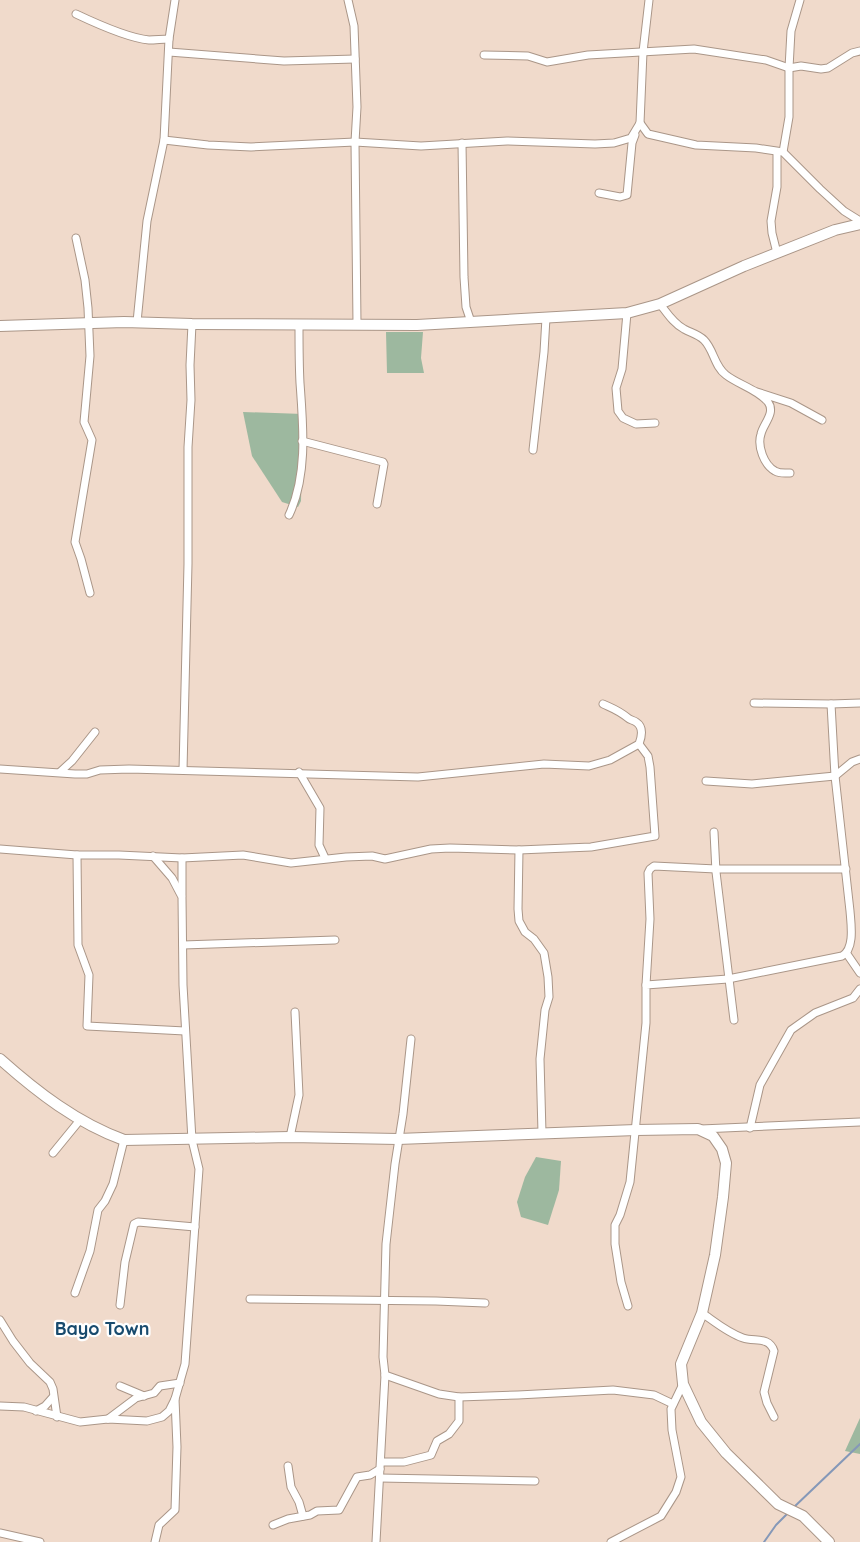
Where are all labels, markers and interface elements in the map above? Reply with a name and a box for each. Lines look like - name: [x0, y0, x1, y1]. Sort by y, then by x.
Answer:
- district label: Bayo Town: [55, 1317, 149, 1340]

